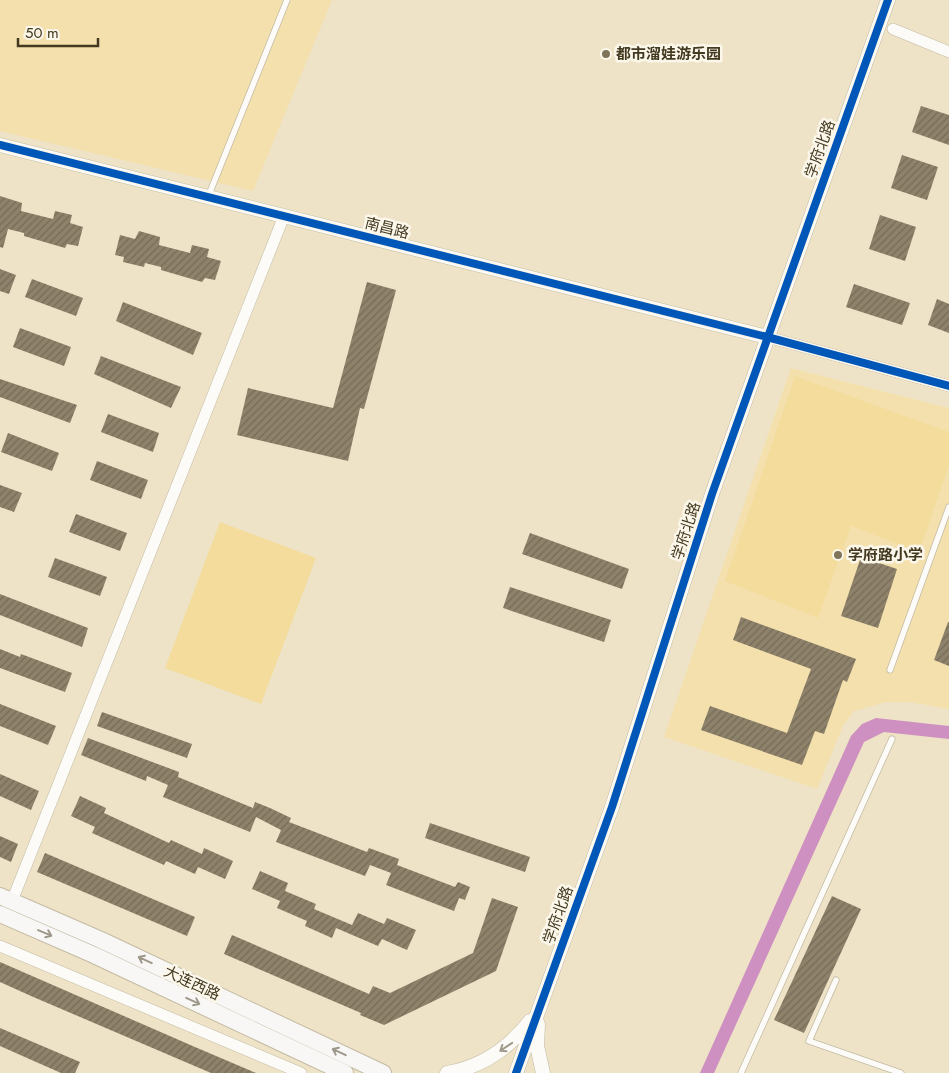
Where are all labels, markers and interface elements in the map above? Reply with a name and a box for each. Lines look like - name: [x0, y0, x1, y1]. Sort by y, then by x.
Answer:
- scale bar: [18, 15, 98, 47]
- text: 50 m: [25, 22, 59, 44]
- place label: 都市溜娃游乐园: [616, 43, 721, 65]
- marker: 都市溜娃游乐园: [600, 48, 612, 60]
- street label: 学府北路: [799, 117, 841, 181]
- street label: 南昌路: [362, 212, 412, 244]
- street label: 学府北路: [666, 499, 706, 563]
- place label: 学府路小学: [848, 544, 923, 566]
- marker: 学府路小学: [832, 549, 844, 561]
- street label: 学府北路: [537, 883, 579, 947]
- one-way arrow: [37, 929, 52, 939]
- one-way arrow: [138, 955, 153, 965]
- street label: 大连西路: [160, 960, 224, 1006]
- one-way arrow: [185, 996, 200, 1006]
- one-way arrow: [500, 1042, 514, 1052]
- one-way arrow: [332, 1047, 347, 1056]

